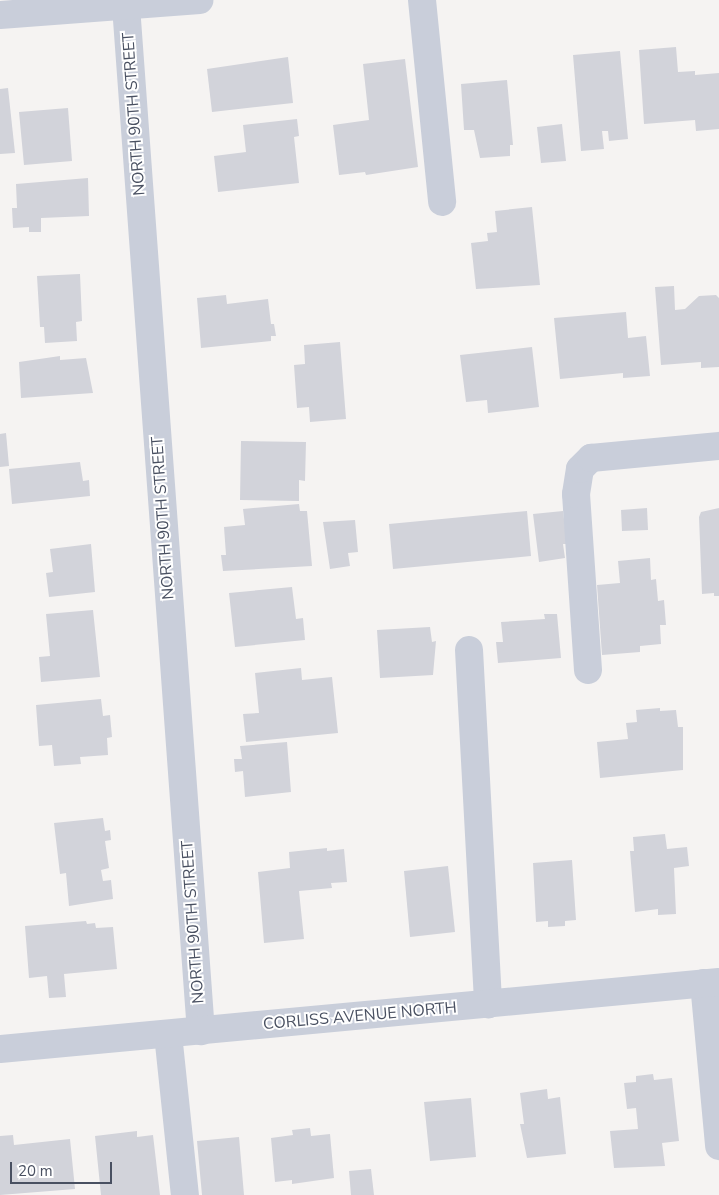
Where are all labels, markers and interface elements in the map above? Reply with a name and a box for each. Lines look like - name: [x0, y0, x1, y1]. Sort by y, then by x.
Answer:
- street label: NORTH 90TH STREET: [119, 32, 149, 196]
- street label: NORTH 90TH STREET: [148, 436, 178, 600]
- street label: NORTH 90TH STREET: [178, 840, 208, 1004]
- street label: CORLISS AVENUE NORTH: [262, 998, 458, 1034]
- scale bar: [12, 1152, 115, 1184]
- text: 20 m: [18, 1161, 53, 1181]

